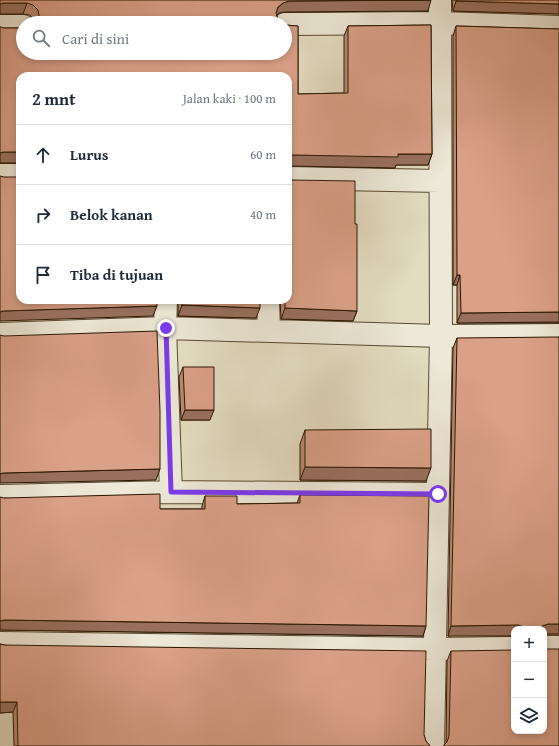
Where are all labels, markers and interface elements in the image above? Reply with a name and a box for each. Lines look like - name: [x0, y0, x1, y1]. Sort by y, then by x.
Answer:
- search box: [16, 16, 292, 60]
- icon: search: [30, 27, 52, 49]
- text: Cari di sini: [62, 28, 129, 49]
- text: 2 mnt: [32, 86, 76, 111]
- text: Jalan kaki · 100 m: [183, 89, 276, 108]
- icon: ahead: [32, 144, 54, 166]
- text: Lurus: [70, 144, 108, 165]
- text: 60 m: [250, 145, 276, 164]
- icon: right: [32, 204, 54, 226]
- text: Belok kanan: [70, 204, 153, 225]
- text: 40 m: [250, 205, 276, 224]
- icon: arrive: [32, 264, 54, 286]
- text: Tiba di tujuan: [70, 264, 163, 285]
- route end: [157, 319, 175, 337]
- route start: [429, 485, 447, 503]
- map controls: [511, 626, 547, 734]
- button: +: [511, 626, 547, 662]
- button: −: [511, 662, 547, 698]
- button: layers: [511, 698, 547, 734]

